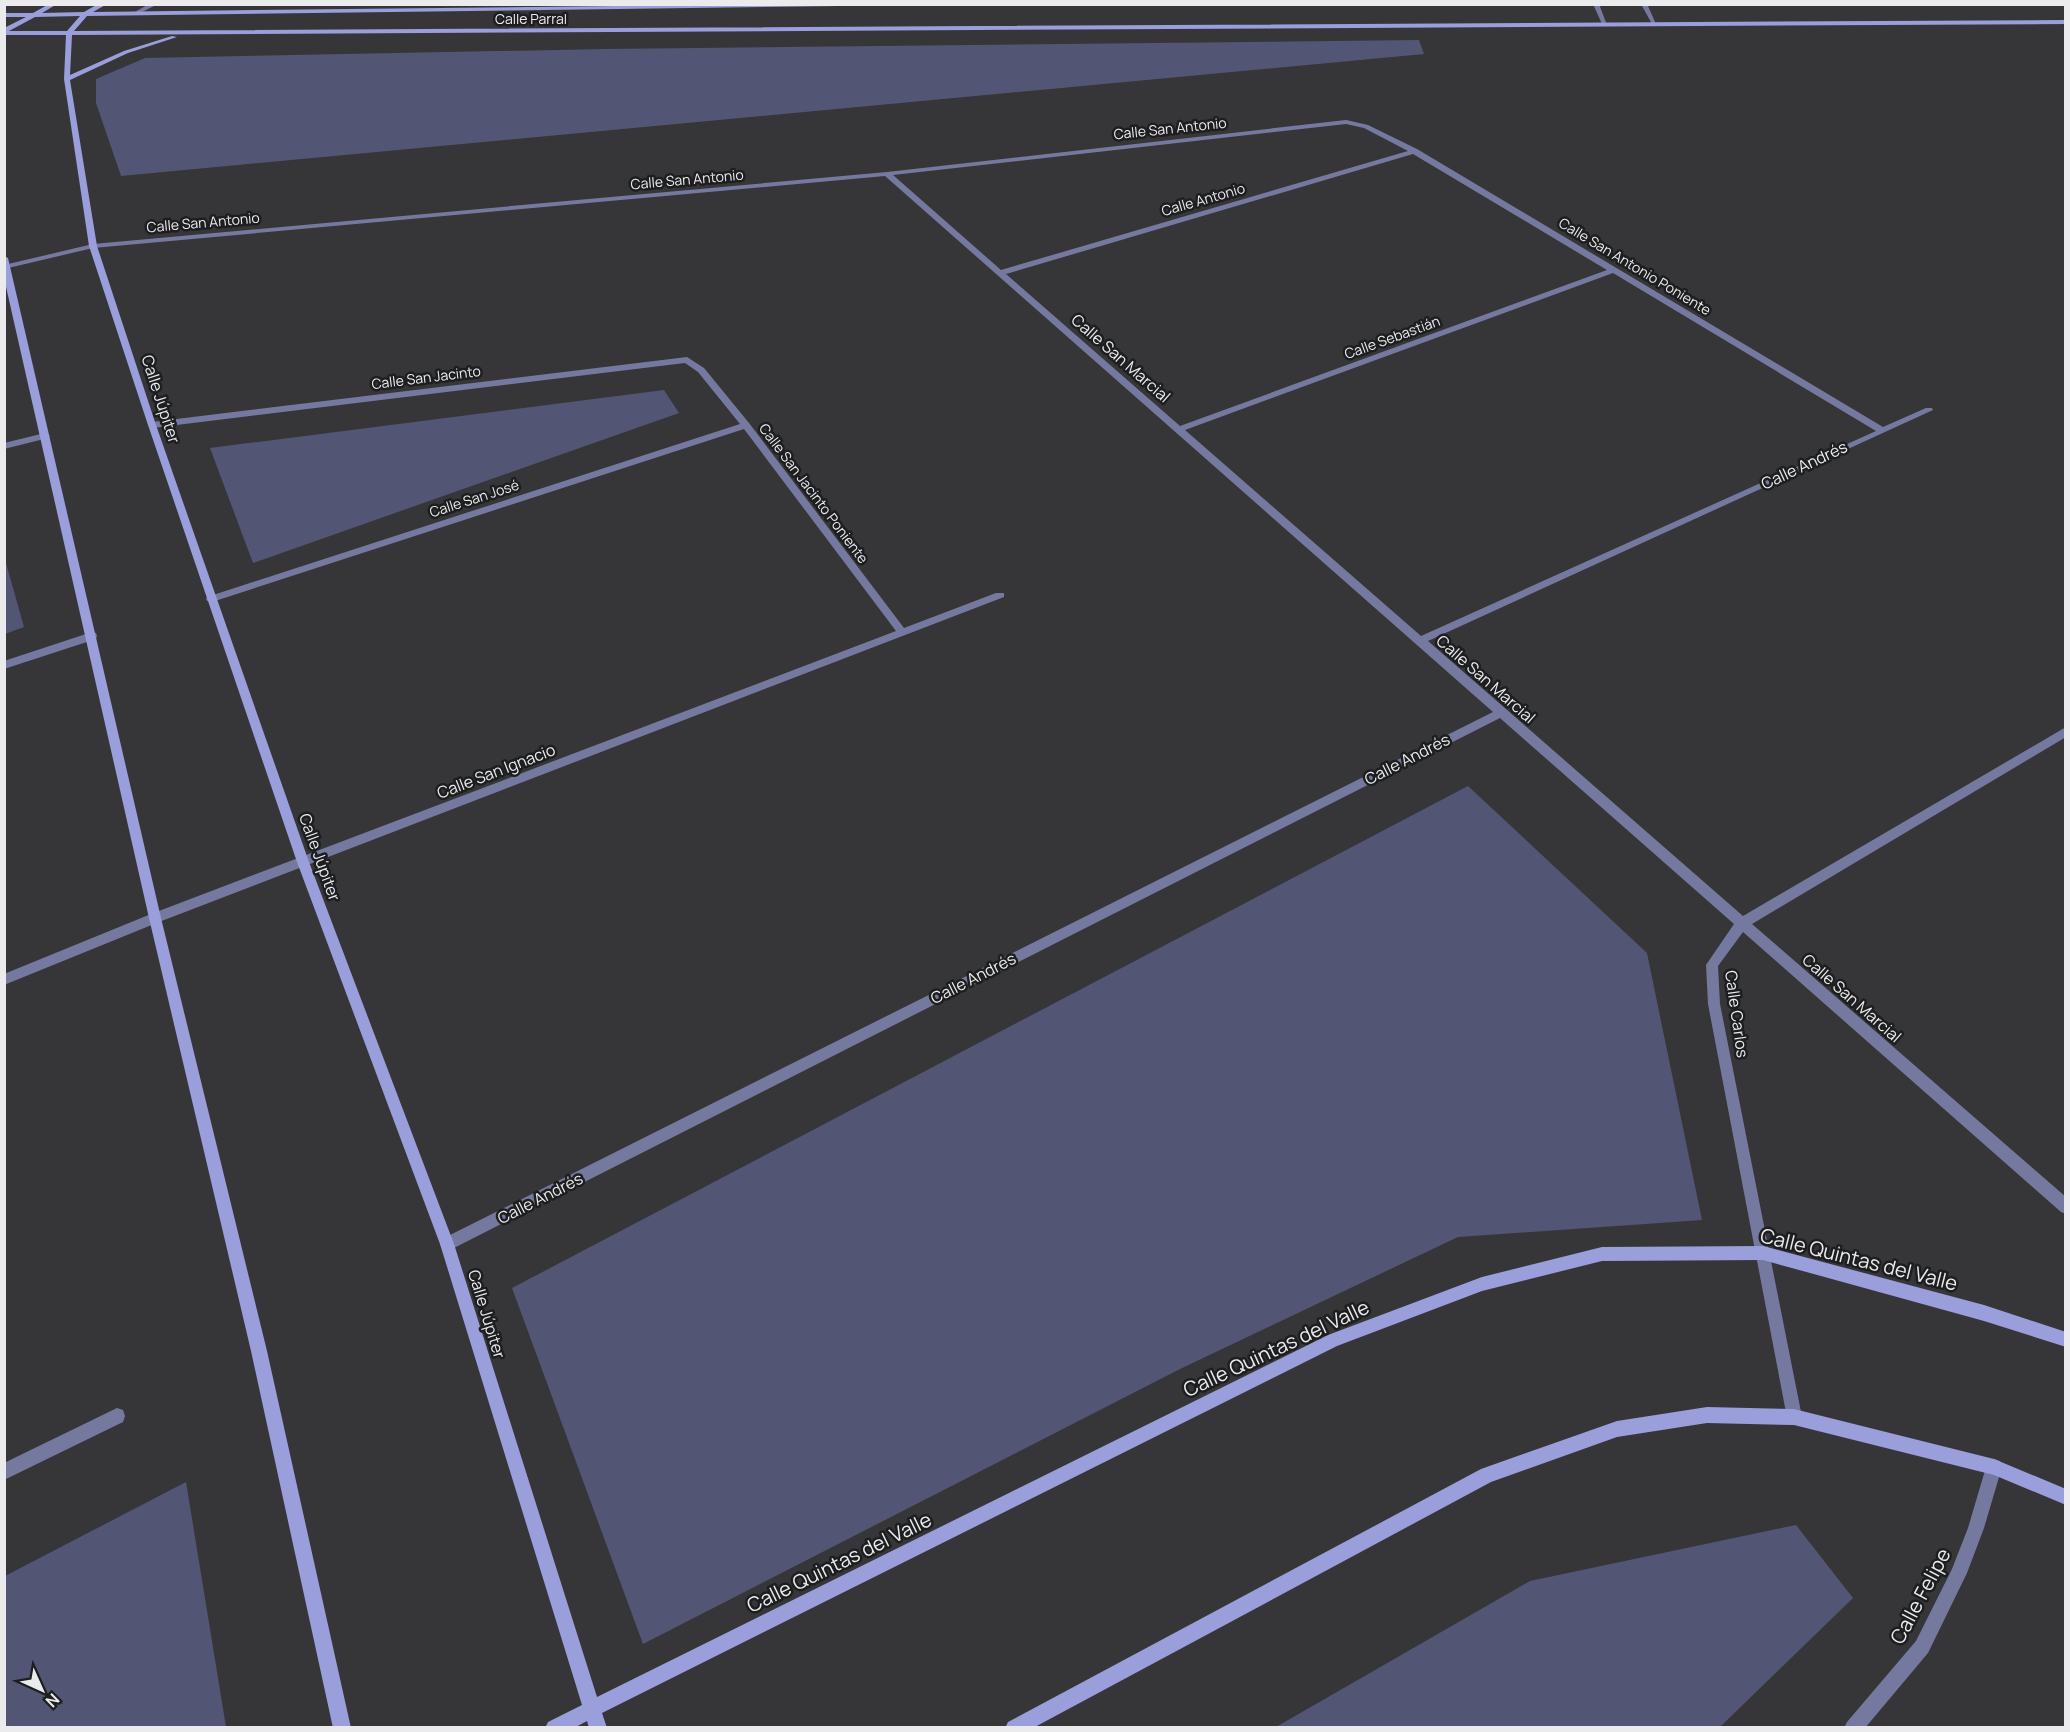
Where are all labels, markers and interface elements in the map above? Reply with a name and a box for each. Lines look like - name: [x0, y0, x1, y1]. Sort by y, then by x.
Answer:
- street label: Calle Parral: [495, 9, 567, 28]
- street label: Calle San Antonio: [1113, 113, 1227, 143]
- street label: Calle San Antonio: [630, 165, 744, 193]
- street label: Calle Antonio: [1159, 178, 1247, 220]
- street label: Calle San Antonio: [146, 208, 260, 236]
- street label: Calle San Antonio Poniente: [1555, 213, 1715, 319]
- street label: Calle San Marcial: [1067, 309, 1175, 407]
- street label: Calle Sebastián: [1342, 311, 1442, 363]
- street label: Calle Júpiter: [136, 352, 186, 446]
- street label: Calle San Jacinto: [370, 361, 482, 393]
- street label: Calle San Jacinto Poniente: [755, 419, 873, 567]
- street label: Calle Andrés: [1757, 435, 1851, 495]
- street label: Calle San José: [427, 475, 521, 521]
- street label: Calle San Marcial: [1432, 630, 1540, 728]
- street label: Calle Andrés: [1361, 728, 1453, 790]
- street label: Calle San Ignacio: [434, 738, 558, 804]
- street label: Calle Júpiter: [294, 810, 346, 904]
- street label: Calle Andrés: [927, 947, 1019, 1009]
- street label: Calle San Marcial: [1798, 949, 1906, 1047]
- street label: Calle Carlos: [1720, 969, 1754, 1059]
- street label: Calle Andrés: [494, 1167, 586, 1229]
- street label: Calle Quintas del Valle: [1757, 1221, 1961, 1297]
- street label: Calle Júpiter: [463, 1267, 511, 1361]
- street label: Calle Quintas del Valle: [1179, 1293, 1373, 1403]
- street label: Calle Quintas del Valle: [742, 1505, 936, 1619]
- street label: Calle Felipe: [1883, 1543, 1957, 1649]
- north arrow: [12, 1660, 72, 1720]
- text: N: [41, 1689, 64, 1712]

